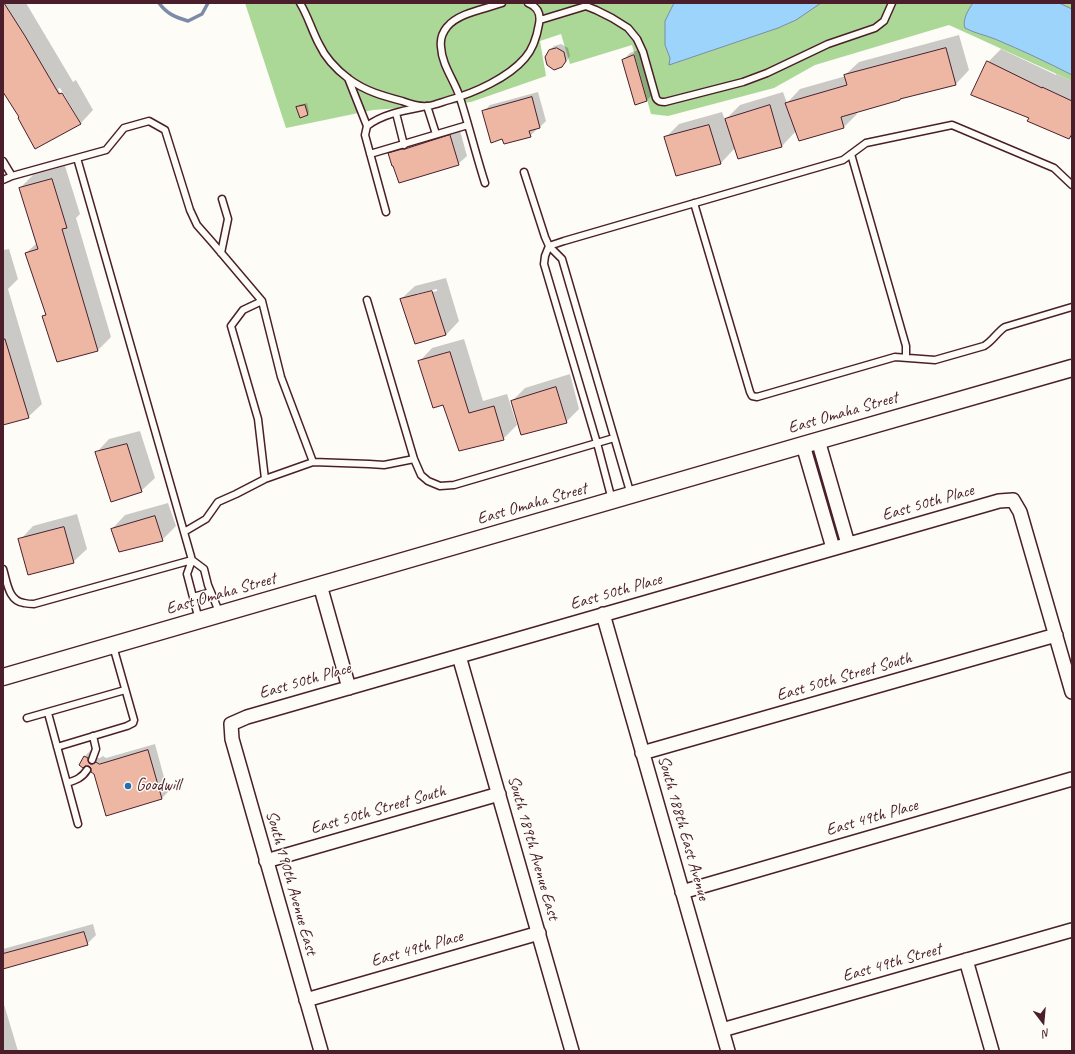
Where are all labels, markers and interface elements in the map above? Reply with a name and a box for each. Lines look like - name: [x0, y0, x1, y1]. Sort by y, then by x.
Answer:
- street label: East Omaha Street: [786, 388, 900, 438]
- street label: East Omaha Street: [475, 479, 589, 529]
- street label: East 50th Place: [880, 480, 976, 526]
- street label: East Omaha Street: [164, 569, 278, 619]
- street label: East 50th Place: [568, 569, 664, 615]
- street label: East 50th Street South: [774, 648, 914, 706]
- street label: East 50th Place: [257, 658, 353, 704]
- street label: South 188th East Avenue: [653, 753, 713, 903]
- street label: South 189th Avenue East: [503, 773, 563, 923]
- place label: Goodwill: [136, 776, 181, 796]
- marker: Goodwill: [123, 781, 133, 791]
- street label: East 50th Street South: [308, 781, 448, 839]
- street label: East 49th Place: [824, 795, 920, 841]
- street label: South 190th Avenue East: [261, 808, 321, 958]
- street label: East 49th Place: [369, 926, 465, 972]
- street label: East 49th Street: [840, 939, 944, 987]
- north arrow: [1023, 1002, 1063, 1042]
- text: N: [1041, 1026, 1052, 1041]

